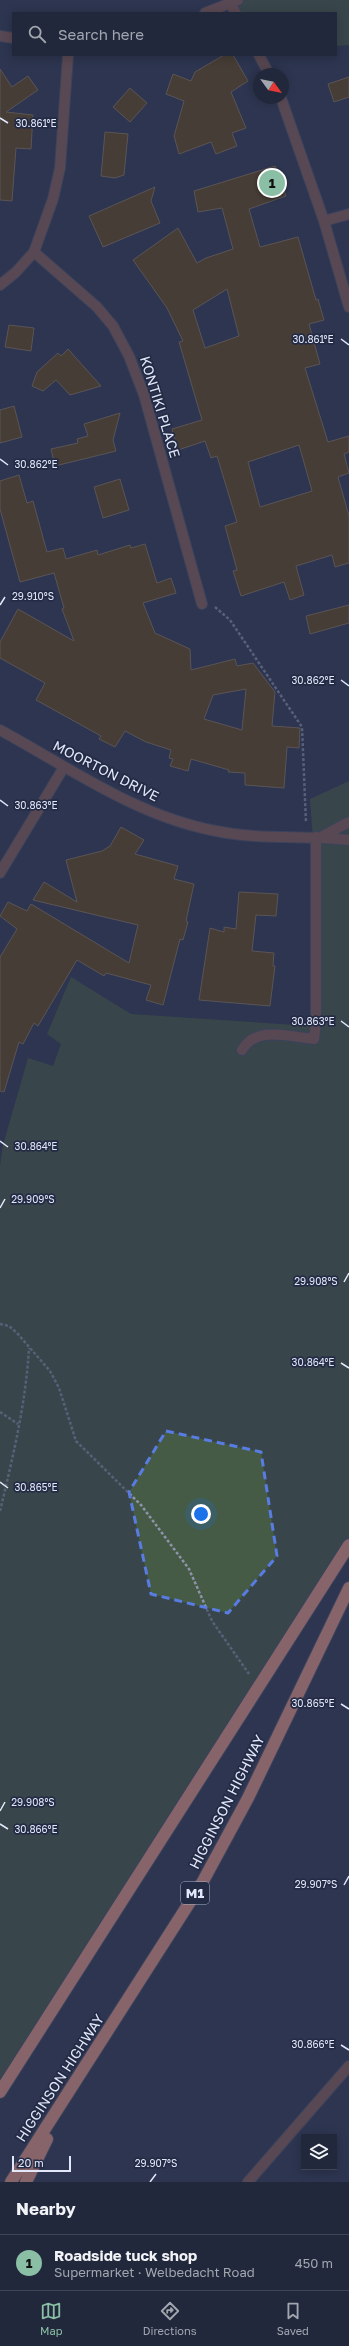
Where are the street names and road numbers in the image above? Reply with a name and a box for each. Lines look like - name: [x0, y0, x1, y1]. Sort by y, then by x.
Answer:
- street label: KONTIKI PLACE: [137, 354, 184, 460]
- street label: MOORTON DRIVE: [50, 736, 162, 805]
- street label: HIGGINSON HIGHWAY: [185, 1732, 268, 1872]
- road number: M1: [181, 1882, 209, 1904]
- street label: HIGGINSON HIGHWAY: [12, 2011, 107, 2145]

